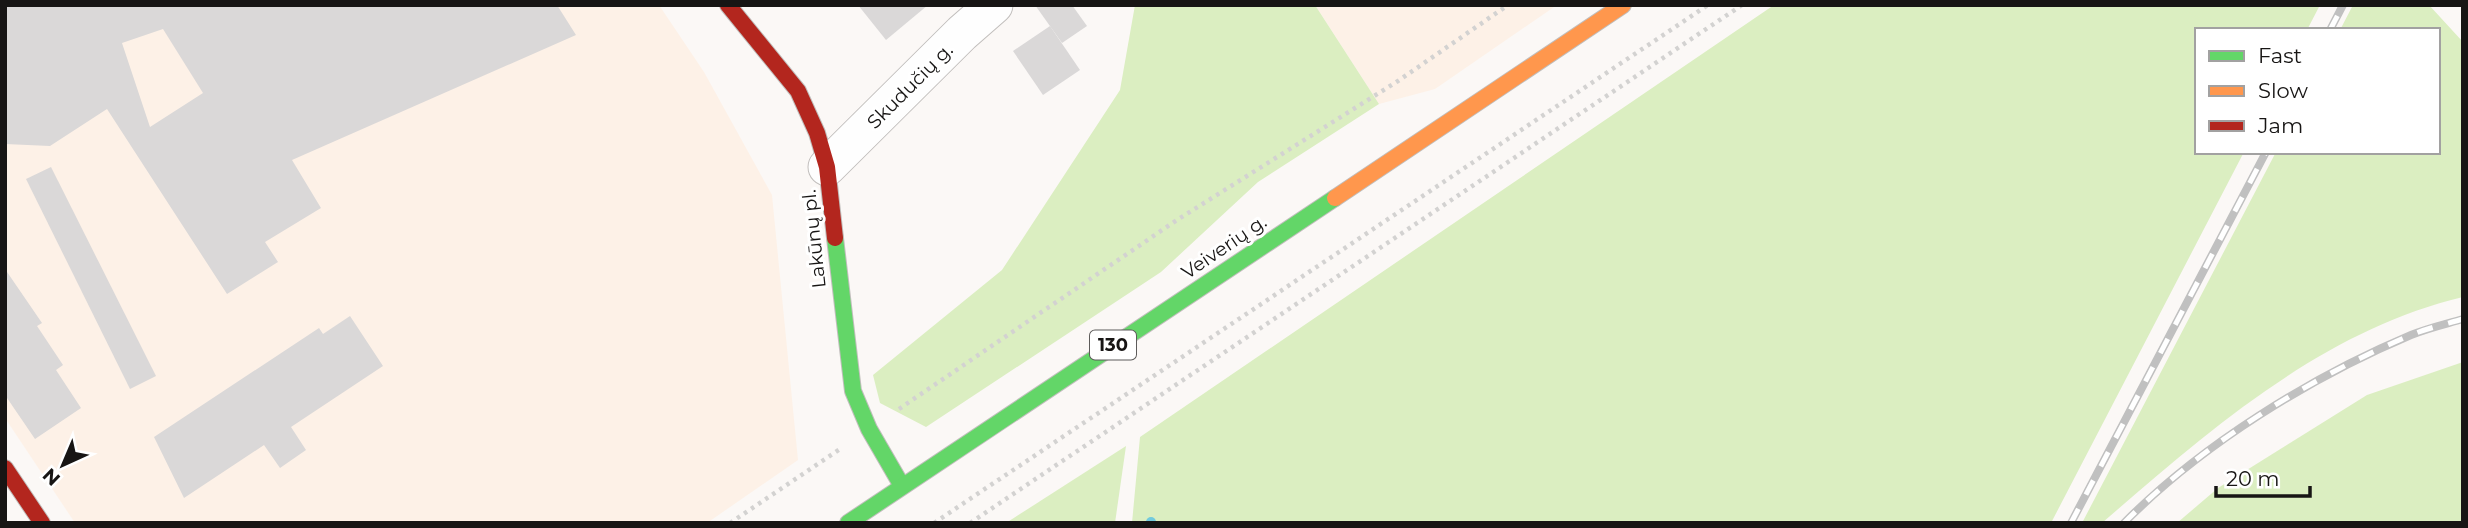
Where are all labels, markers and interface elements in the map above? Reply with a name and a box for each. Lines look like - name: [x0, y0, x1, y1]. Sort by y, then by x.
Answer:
- legend: [2195, 28, 2440, 154]
- street label: Skudučių g.: [862, 38, 958, 134]
- text: Fast: [2258, 43, 2302, 68]
- text: Slow: [2258, 78, 2308, 103]
- text: Jam: [2257, 113, 2303, 138]
- street label: Lakūnų pl.: [797, 189, 831, 289]
- street label: Veiverių g.: [1177, 210, 1271, 284]
- road number: 130: [1090, 330, 1136, 360]
- north arrow: [28, 430, 98, 500]
- scale bar: [2216, 454, 2310, 498]
- text: N: [38, 463, 65, 490]
- text: 20 m: [2226, 466, 2280, 491]

